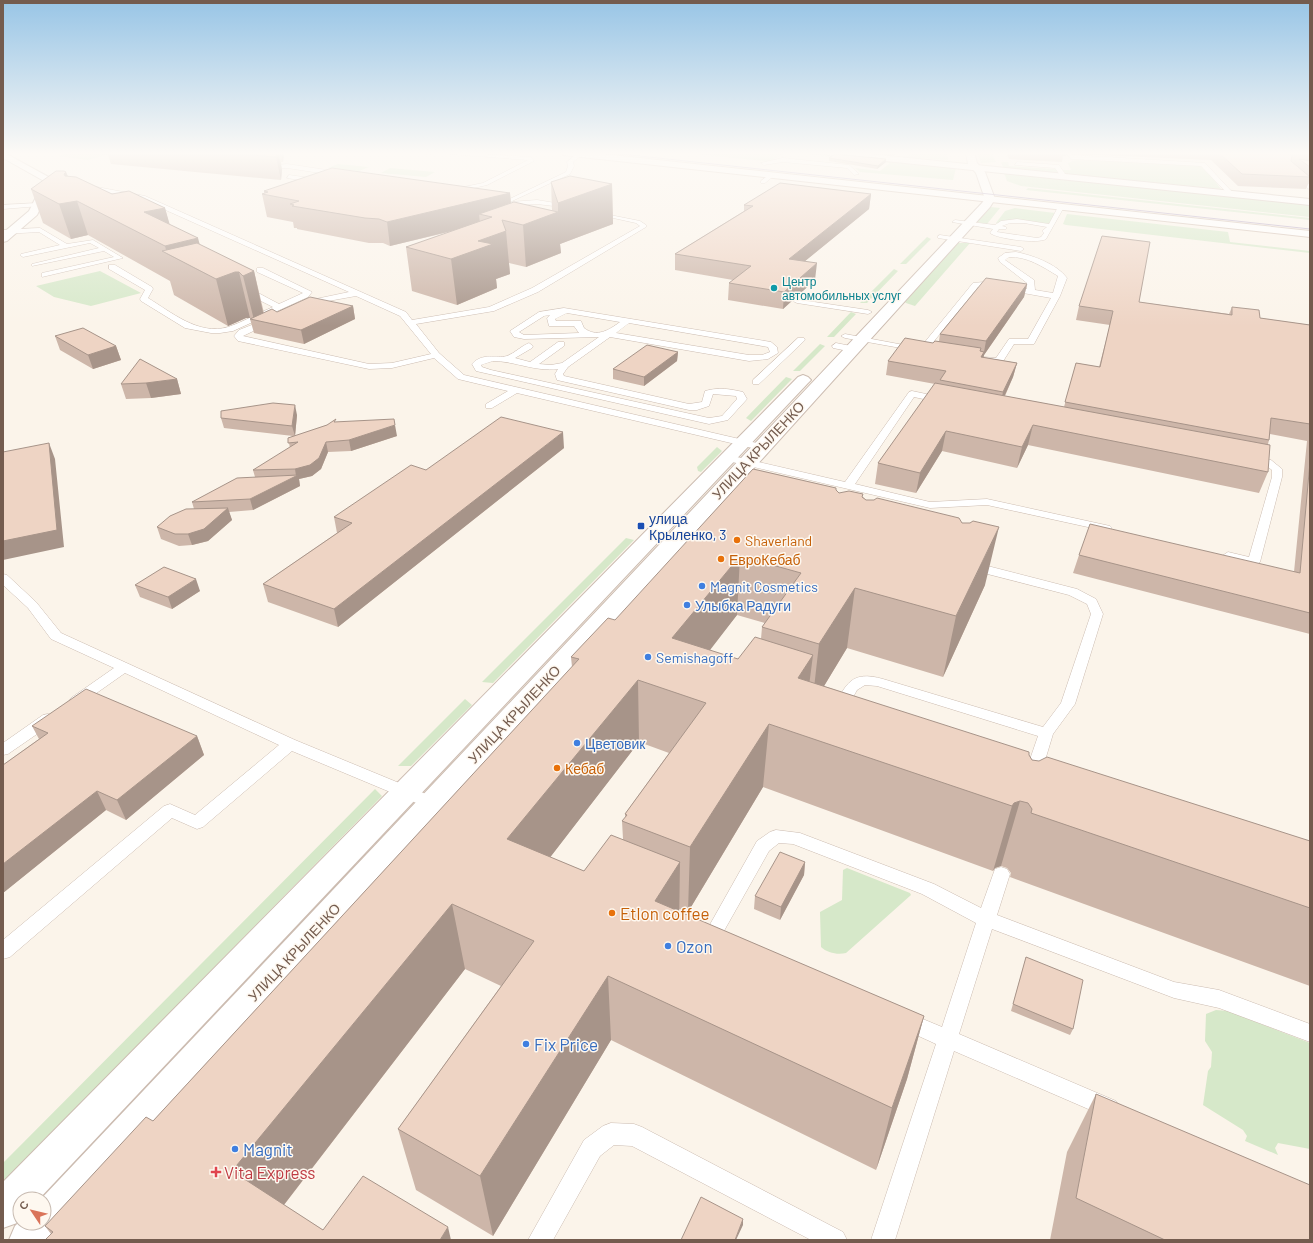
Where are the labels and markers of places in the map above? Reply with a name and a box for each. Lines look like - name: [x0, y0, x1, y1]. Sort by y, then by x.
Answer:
- place label: Центр автомобильных услуг: [782, 274, 902, 303]
- marker: Центр автомобильных услуг: [769, 283, 779, 293]
- place label: улица Крыленко, 3: [649, 510, 726, 543]
- marker: улица Крыленко, 3: [636, 521, 646, 531]
- place label: Shaverland: [745, 532, 812, 549]
- marker: Shaverland: [732, 535, 742, 545]
- place label: ЕвроКебаб: [729, 551, 801, 568]
- marker: ЕвроКебаб: [716, 554, 726, 564]
- place label: Magnit Cosmetics: [710, 578, 818, 595]
- marker: Magnit Cosmetics: [697, 581, 707, 591]
- place label: Улыбка Радуги: [695, 597, 791, 614]
- marker: Улыбка Радуги: [682, 600, 692, 610]
- place label: Semishagoff: [656, 649, 733, 666]
- marker: Semishagoff: [643, 652, 653, 662]
- place label: Цветовик: [585, 735, 646, 752]
- marker: Цветовик: [572, 738, 582, 748]
- place label: Кебаб: [565, 760, 604, 777]
- marker: Кебаб: [552, 763, 562, 773]
- place label: Etlon coffee: [620, 903, 710, 923]
- marker: Etlon coffee: [607, 908, 617, 918]
- place label: Ozon: [676, 936, 713, 956]
- marker: Ozon: [663, 941, 673, 951]
- place label: Fix Price: [534, 1034, 598, 1054]
- marker: Fix Price: [521, 1039, 531, 1049]
- place label: Magnit: [243, 1139, 293, 1159]
- marker: Magnit: [230, 1144, 240, 1154]
- place label: Vita Express: [224, 1162, 316, 1182]
- marker: Vita Express: [211, 1167, 221, 1177]

